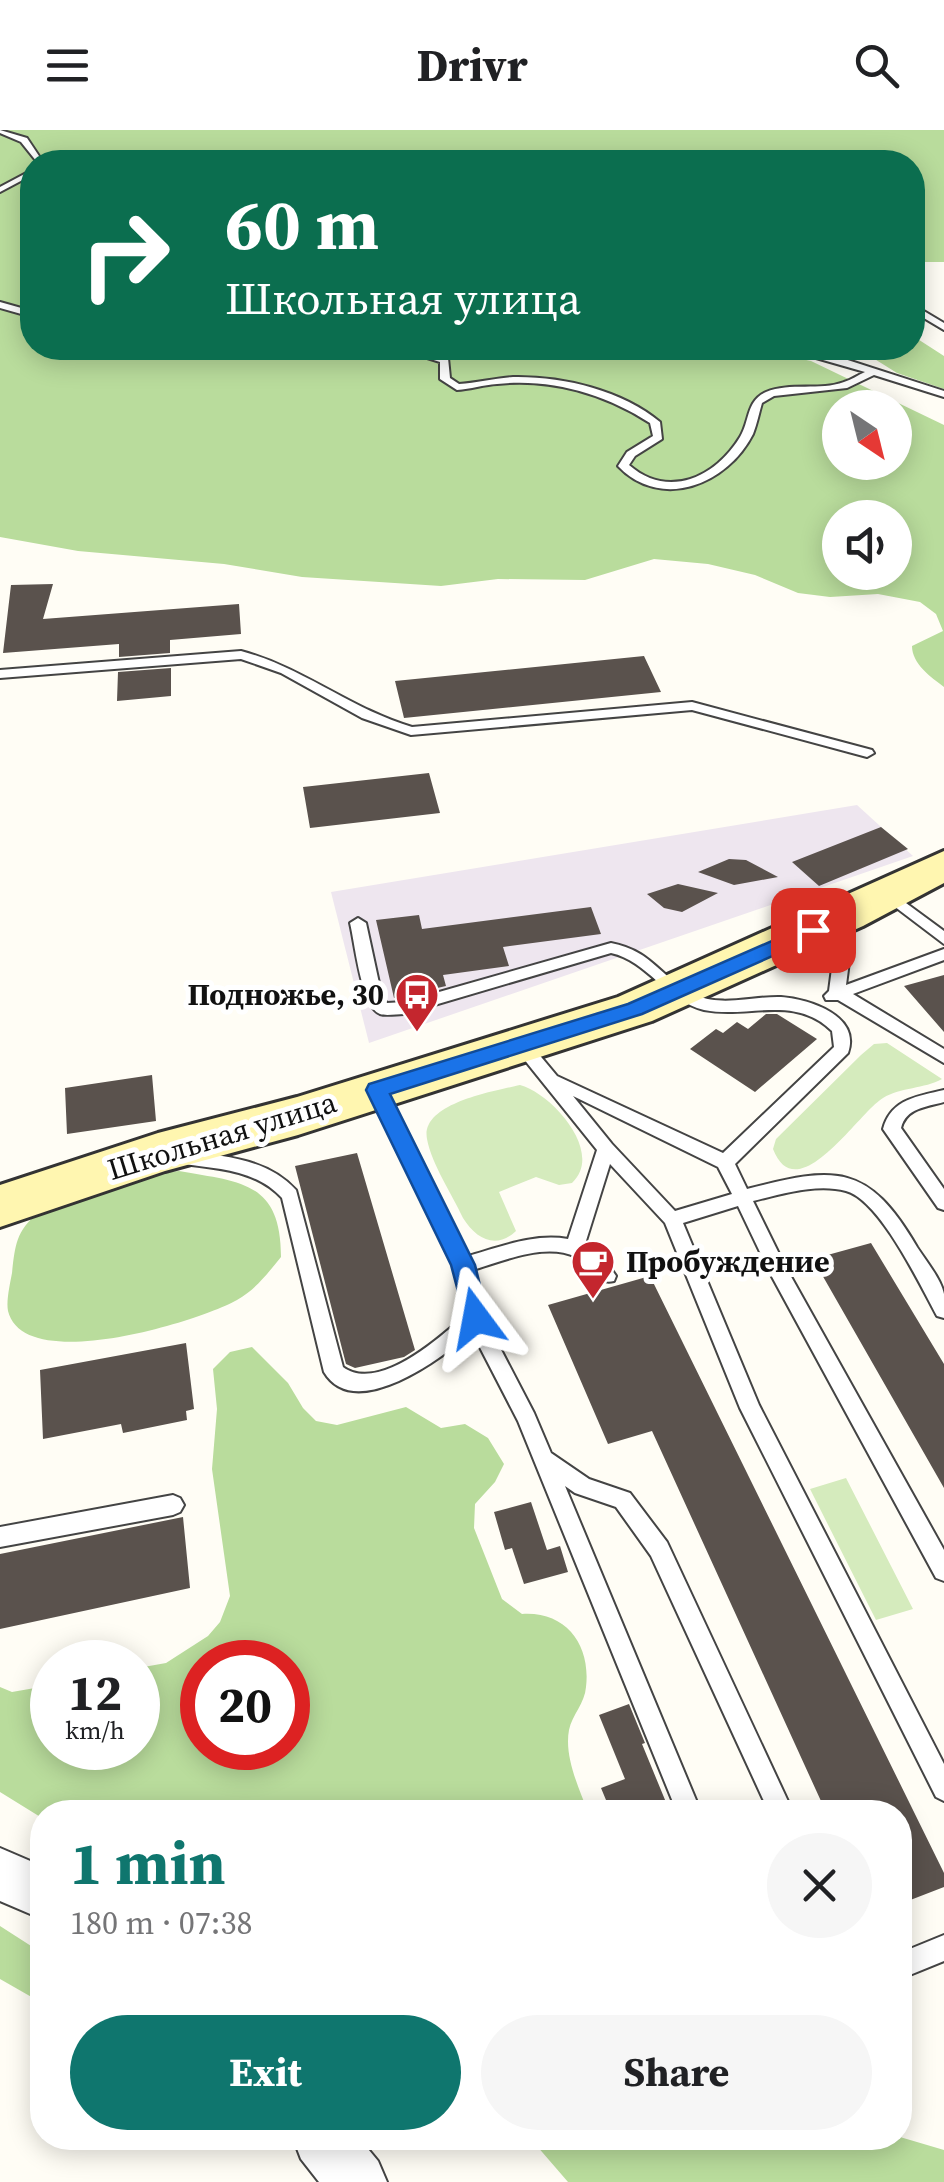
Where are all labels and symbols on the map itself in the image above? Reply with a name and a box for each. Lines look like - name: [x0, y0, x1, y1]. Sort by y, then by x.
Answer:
- north arrow: [822, 390, 912, 480]
- pin: [771, 888, 856, 973]
- bus stop icon: Подножье, 30: [394, 972, 440, 1033]
- place label: Подножье, 30: [187, 974, 384, 1015]
- street label: Школьная улица: [102, 1081, 342, 1190]
- cafe icon: Пробуждение: [570, 1239, 616, 1300]
- place label: Пробуждение: [626, 1241, 830, 1282]
- position arrow: [424, 1266, 528, 1370]
- speed limit sign: 20: [180, 1640, 310, 1770]

